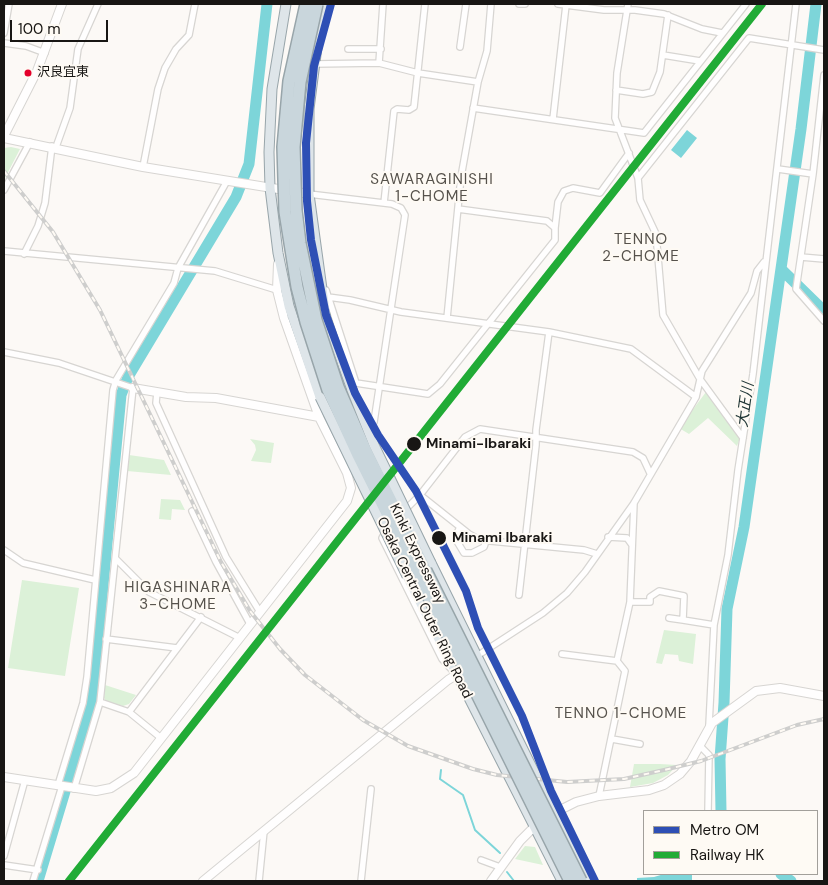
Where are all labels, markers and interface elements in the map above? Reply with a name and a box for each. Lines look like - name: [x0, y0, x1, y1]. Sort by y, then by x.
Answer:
- scale bar: [12, 10, 110, 42]
- text: 100 m: [18, 19, 61, 39]
- place label: 沢良宜東: [37, 65, 89, 81]
- marker: 沢良宜東: [23, 68, 33, 78]
- district label: SAWARAGINISHI 1-CHOME: [369, 171, 495, 206]
- district label: TENNO 2-CHOME: [601, 231, 681, 266]
- water label: 大正川: [734, 381, 758, 429]
- marker: Minami-Ibaraki: [405, 435, 423, 453]
- place label: Minami-Ibaraki: [426, 436, 531, 452]
- street label: Kinki Expressway: [385, 501, 449, 607]
- street label: Osaka Central Outer Ring Road: [373, 515, 475, 701]
- marker: Minami Ibaraki: [430, 529, 448, 547]
- place label: Minami Ibaraki: [452, 530, 552, 546]
- district label: HIGASHINARA 3-CHOME: [123, 579, 233, 614]
- district label: TENNO 1-CHOME: [553, 705, 689, 723]
- legend: [643, 810, 818, 875]
- text: Metro OM: [690, 820, 759, 840]
- text: Railway HK: [690, 845, 764, 865]

